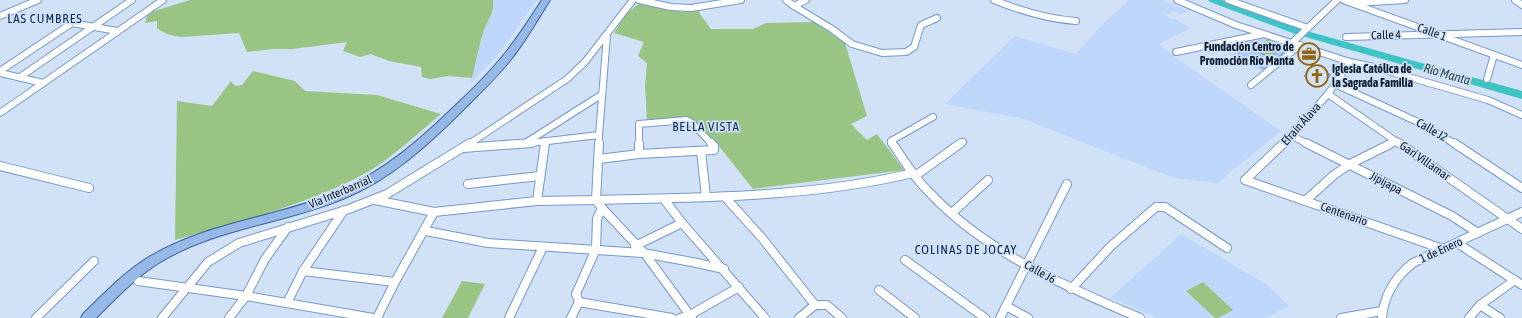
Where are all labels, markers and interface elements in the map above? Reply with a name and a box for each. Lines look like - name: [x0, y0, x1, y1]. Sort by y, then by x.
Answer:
- district label: LAS CUMBRES: [7, 11, 83, 26]
- street label: Calle 1: [1416, 20, 1449, 44]
- street label: Calle 4: [1371, 27, 1402, 43]
- place label: Fundación Centro de Promoción Río Manta: [1200, 40, 1295, 68]
- office icon: Fundación Centro de Promoción Río Manta: [1296, 41, 1322, 67]
- water label: Río Manta: [1422, 60, 1472, 88]
- place label: Iglesia Católica de la Sagrada Familia: [1332, 62, 1413, 90]
- church icon: Iglesia Católica de la Sagrada Familia: [1304, 63, 1330, 89]
- street label: Efraín Álava: [1278, 100, 1324, 148]
- street label: Calle J2: [1414, 115, 1450, 145]
- district label: BELLA VISTA: [672, 119, 740, 134]
- street label: Garí Villamar: [1397, 139, 1453, 184]
- street label: Jipijapa: [1367, 169, 1405, 197]
- street label: Vía Interbarrial: [306, 172, 374, 212]
- street label: Centenario: [1319, 199, 1370, 229]
- street label: 1 de Enero: [1417, 234, 1465, 266]
- district label: COLINAS DE JOCAY: [915, 242, 1017, 257]
- street label: Calle J6: [1022, 258, 1058, 286]

